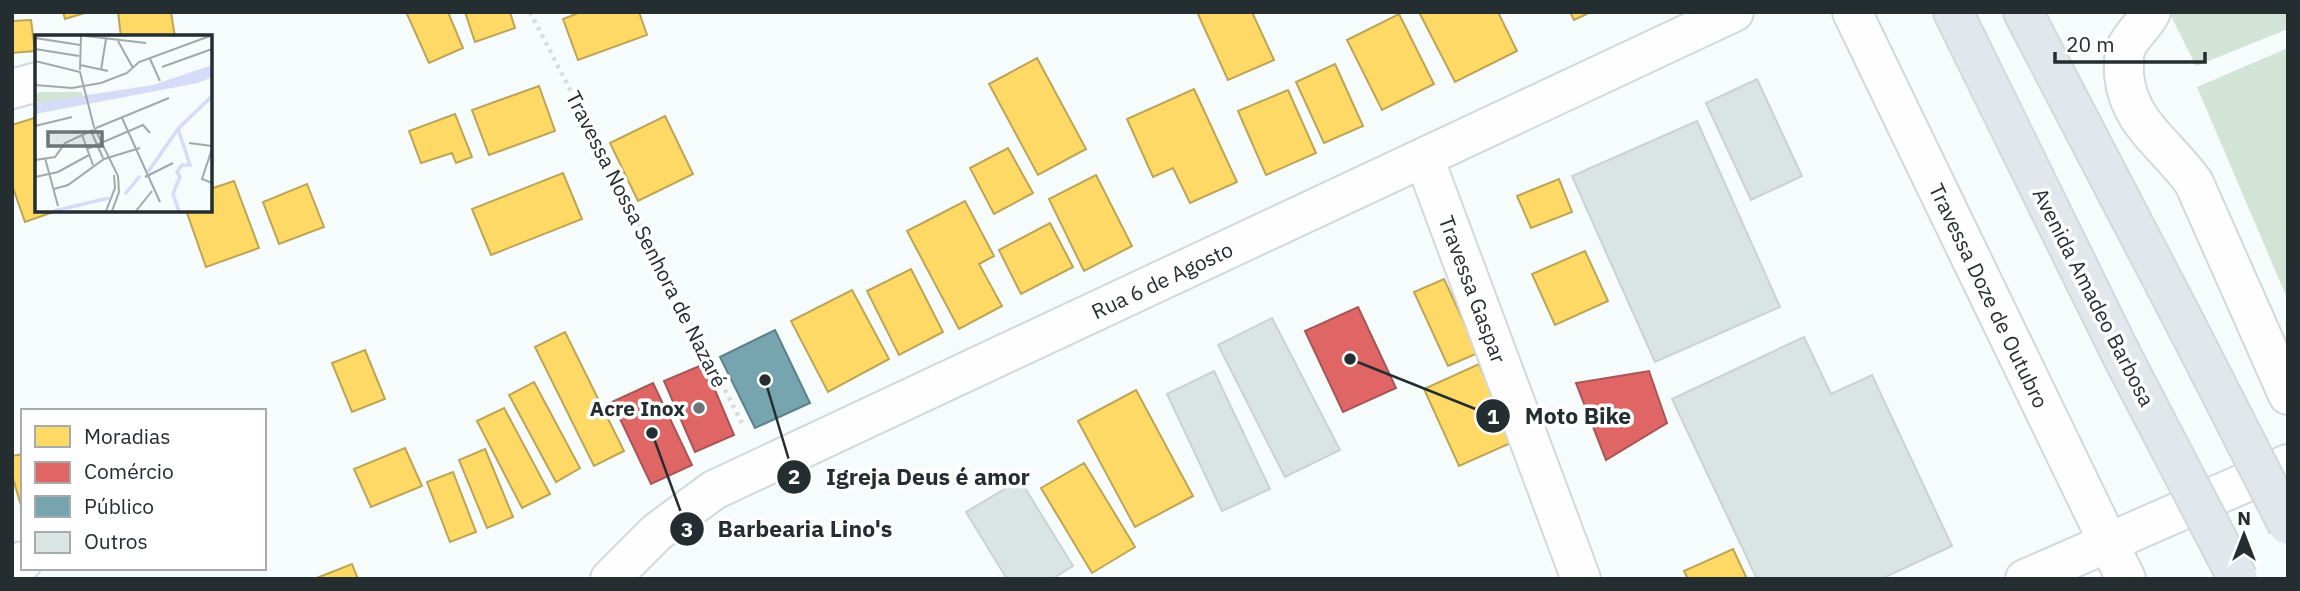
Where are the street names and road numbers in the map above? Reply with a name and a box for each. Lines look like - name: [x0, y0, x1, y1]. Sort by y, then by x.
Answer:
- street label: Travessa Nossa Senhora de Nazaré: [560, 86, 734, 392]
- street label: Travessa Doze de Outubro: [1923, 179, 2055, 413]
- street label: Avenida Amadeo Barbosa: [2027, 183, 2161, 411]
- street label: Travessa Gaspar: [1433, 212, 1513, 367]
- street label: Rua 6 de Agosto: [1087, 235, 1237, 325]

